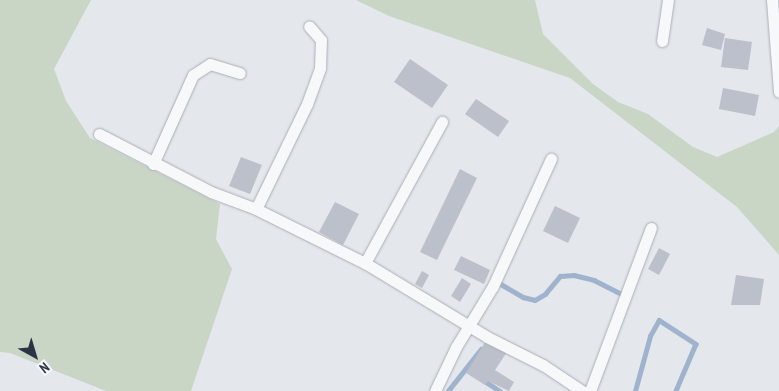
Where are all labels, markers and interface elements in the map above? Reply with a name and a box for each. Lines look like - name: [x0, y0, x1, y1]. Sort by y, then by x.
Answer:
- north arrow: [10, 331, 60, 381]
- text: N: [36, 358, 53, 377]

